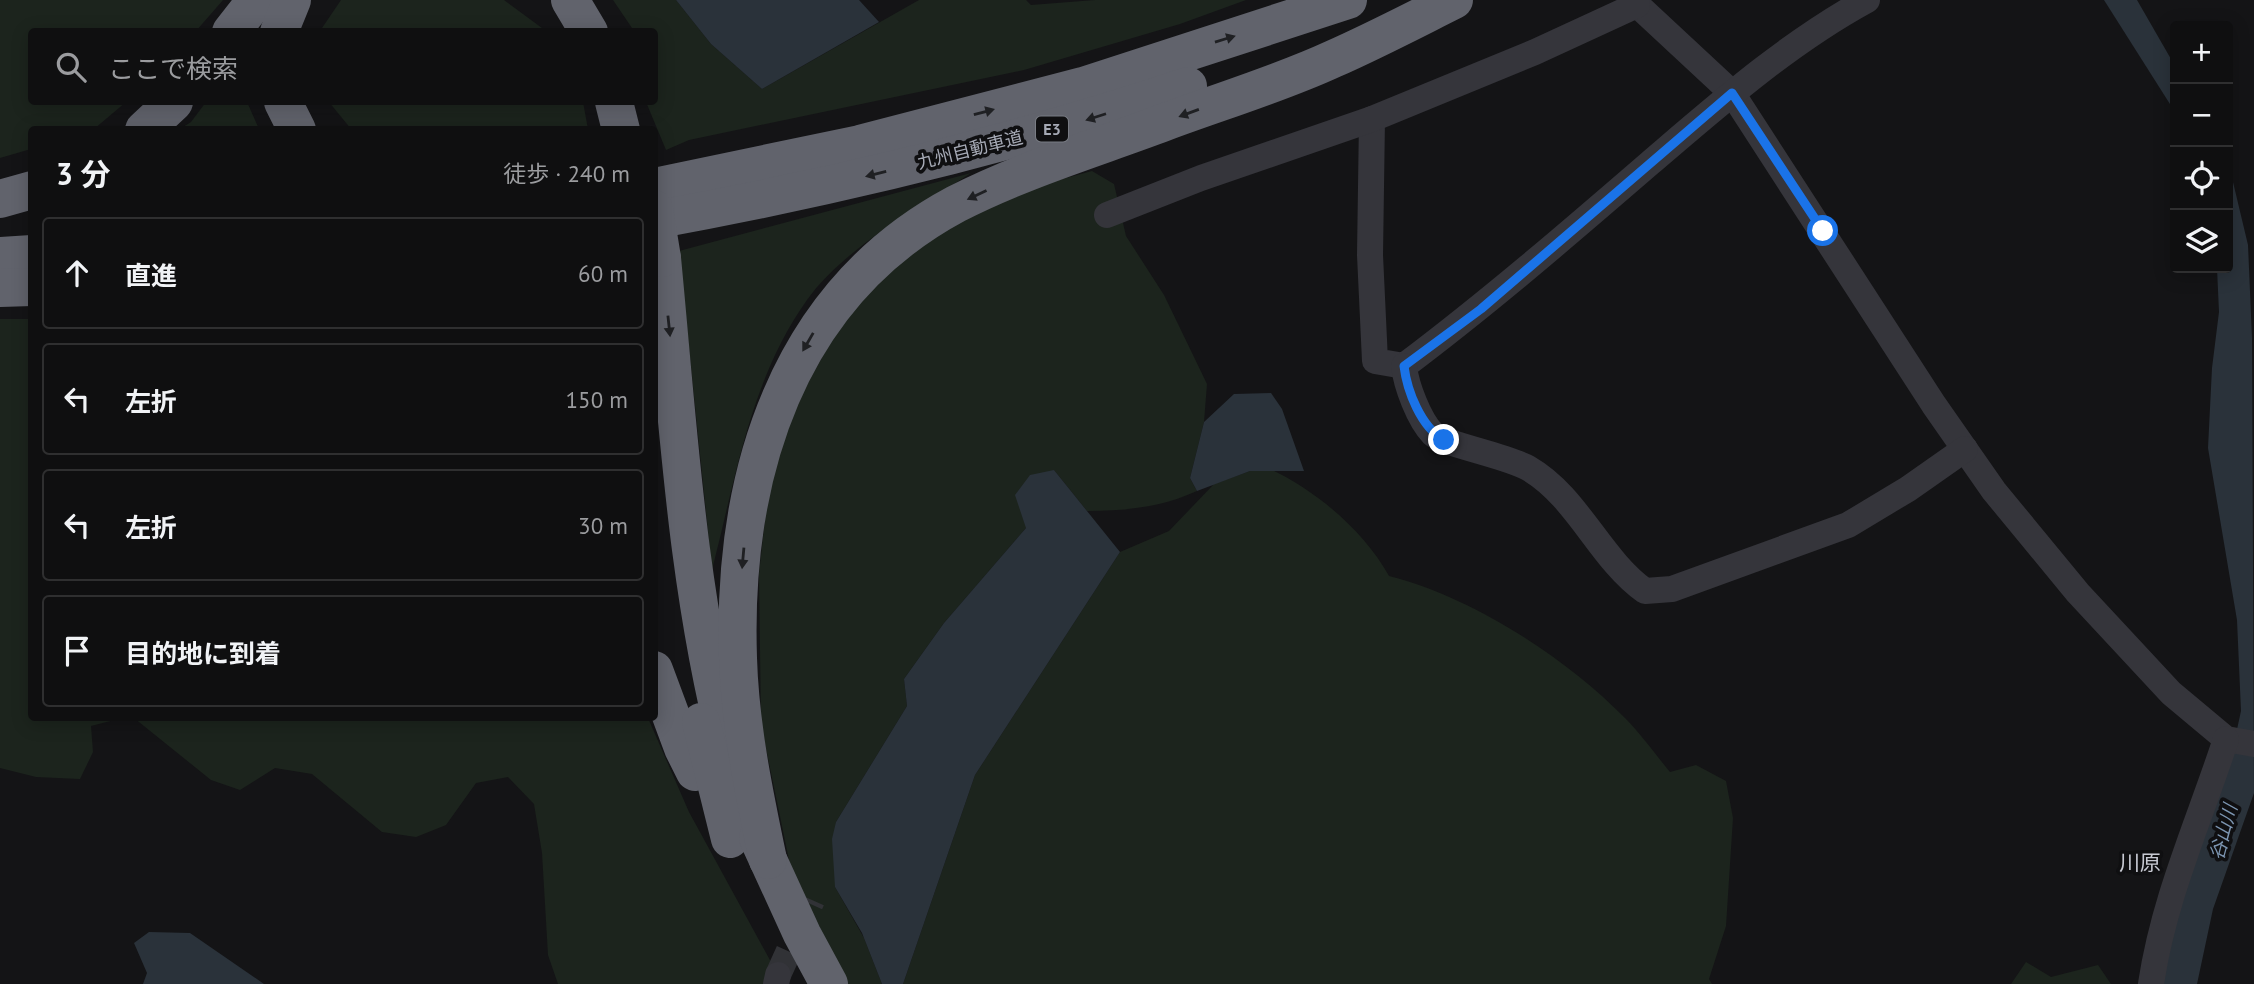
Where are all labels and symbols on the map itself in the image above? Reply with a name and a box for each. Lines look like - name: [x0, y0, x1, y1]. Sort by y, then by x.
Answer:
- one-way arrow: [1214, 33, 1235, 44]
- one-way arrow: [973, 106, 995, 117]
- one-way arrow: [1178, 108, 1199, 119]
- one-way arrow: [1085, 112, 1106, 123]
- road number: E3: [1036, 116, 1068, 141]
- street label: 九州自動車道: [915, 125, 1025, 174]
- one-way arrow: [864, 169, 886, 180]
- one-way arrow: [967, 189, 987, 201]
- route start: [1807, 215, 1838, 246]
- one-way arrow: [664, 315, 675, 337]
- one-way arrow: [801, 333, 814, 352]
- route end: [1428, 424, 1459, 455]
- one-way arrow: [737, 548, 748, 570]
- water label: 谷山川: [2204, 799, 2242, 863]
- district label: 川原: [2119, 849, 2161, 876]

